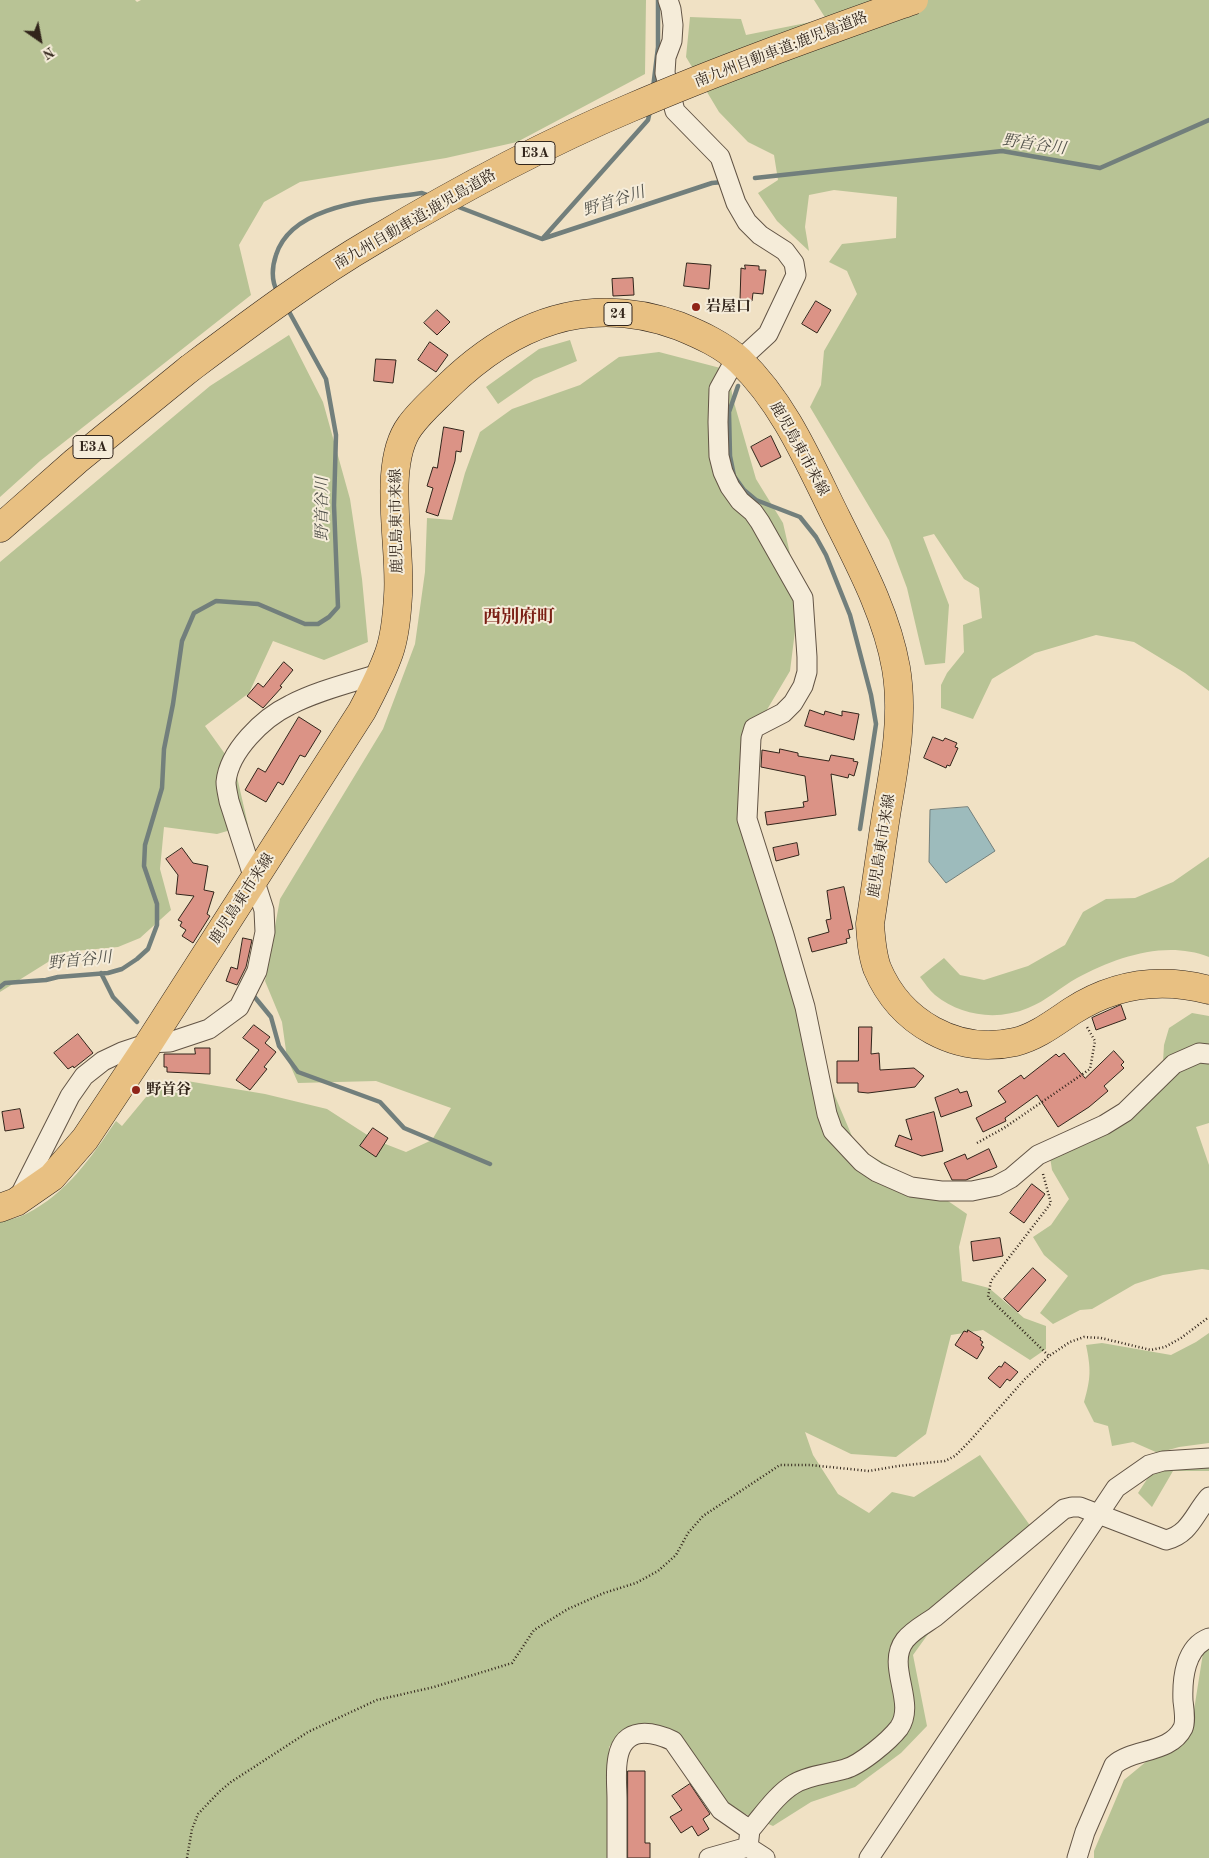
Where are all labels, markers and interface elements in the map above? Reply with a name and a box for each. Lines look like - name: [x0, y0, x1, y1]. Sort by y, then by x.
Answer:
- street label: 南九州自動車道;鹿児島道路: [692, 9, 870, 91]
- north arrow: [15, 15, 65, 65]
- text: N: [40, 44, 56, 61]
- water label: 野首谷川: [1001, 131, 1067, 159]
- road number: E3A: [515, 142, 555, 164]
- street label: 南九州自動車道;鹿児島道路: [331, 166, 499, 274]
- water label: 野首谷川: [581, 183, 647, 221]
- place label: 岩屋口: [706, 298, 751, 316]
- marker: 岩屋口: [690, 301, 702, 313]
- road number: 24: [604, 302, 632, 326]
- street label: 鹿児島東市来線: [766, 399, 832, 499]
- road number: E3A: [73, 436, 113, 458]
- street label: 鹿児島東市来線: [387, 468, 407, 574]
- water label: 野首谷川: [313, 477, 333, 541]
- district label: 西別府町: [483, 606, 555, 628]
- street label: 鹿児島東市来線: [865, 793, 899, 899]
- street label: 鹿児島東市来線: [206, 850, 278, 948]
- water label: 野首谷川: [47, 948, 113, 974]
- place label: 野首谷: [146, 1081, 191, 1099]
- marker: 野首谷: [130, 1084, 142, 1096]

